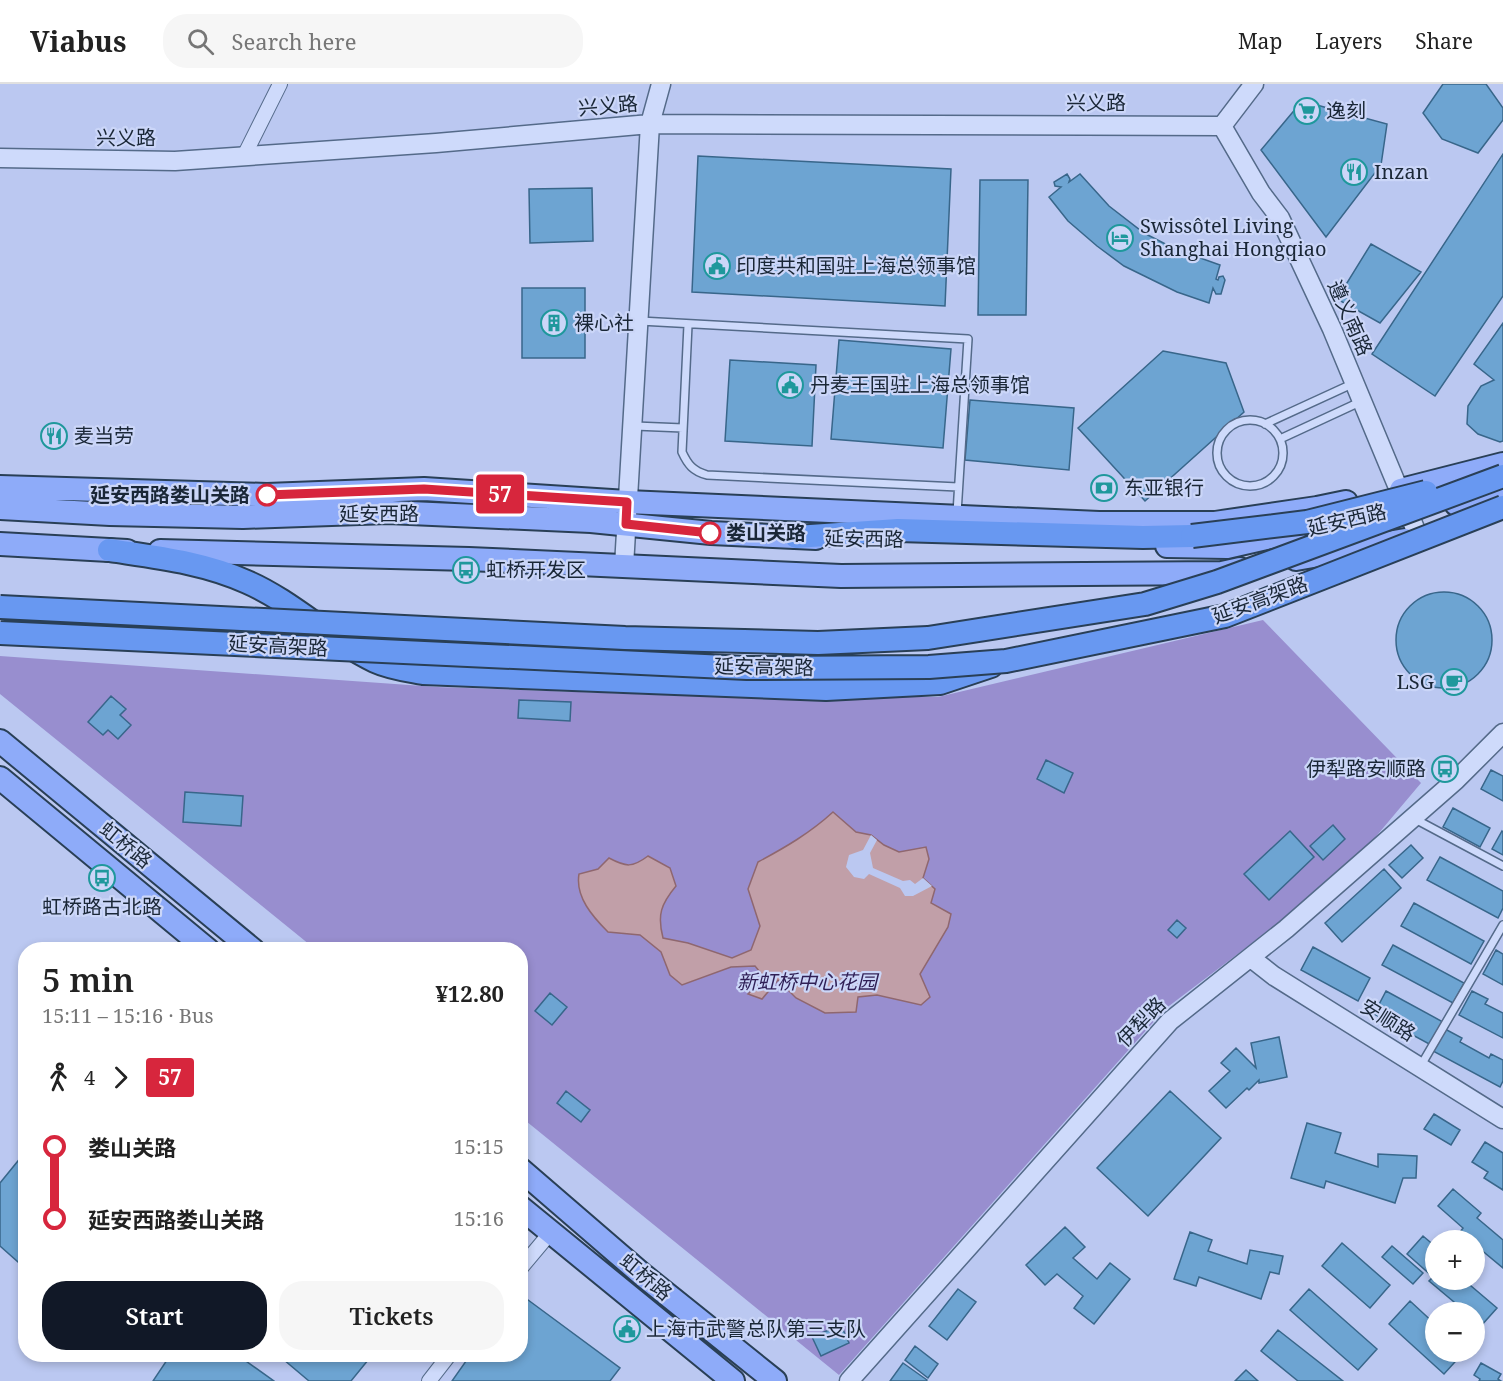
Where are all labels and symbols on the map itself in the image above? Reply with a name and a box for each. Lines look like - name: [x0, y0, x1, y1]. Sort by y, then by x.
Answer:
- street label: 兴义路: [577, 89, 639, 122]
- street label: 兴义路: [1066, 89, 1126, 116]
- supermarket icon: 逸刻: [1292, 96, 1322, 126]
- place label: 逸刻: [1326, 97, 1366, 124]
- street label: 兴义路: [96, 124, 156, 151]
- restaurant icon: Inzan: [1339, 157, 1369, 187]
- place label: Inzan: [1374, 158, 1429, 185]
- place label: Swissôtel Living Shanghai Hongqiao: [1140, 212, 1327, 262]
- hotel icon: Swissôtel Living Shanghai Hongqiao: [1105, 223, 1135, 253]
- public building icon: 印度共和国驻上海总领事馆: [702, 251, 732, 281]
- place label: 印度共和国驻上海总领事馆: [736, 252, 976, 279]
- street label: 遵义南路: [1322, 276, 1379, 360]
- building icon: 裸心社: [539, 308, 569, 338]
- place label: 裸心社: [574, 309, 634, 336]
- public building icon: 丹麦王国驻上海总领事馆: [775, 370, 805, 400]
- place label: 丹麦王国驻上海总领事馆: [810, 371, 1030, 398]
- restaurant icon: 麦当劳: [39, 421, 69, 451]
- place label: 麦当劳: [74, 422, 134, 449]
- bank icon: 东亚银行: [1089, 473, 1119, 503]
- line badge: 57: [473, 474, 527, 514]
- place label: 东亚银行: [1124, 474, 1204, 501]
- place label: 延安西路娄山关路: [90, 481, 250, 508]
- marker: 延安西路娄山关路: [256, 484, 278, 506]
- street label: 延安西路: [1305, 497, 1389, 542]
- street label: 延安西路: [339, 500, 419, 527]
- place label: 娄山关路: [726, 519, 806, 546]
- marker: 娄山关路: [699, 522, 721, 544]
- street label: 延安西路: [824, 524, 904, 553]
- bus stop icon: 虹桥开发区: [451, 555, 481, 585]
- place label: 虹桥开发区: [486, 556, 586, 583]
- street label: 延安高架路: [1208, 570, 1311, 629]
- street label: 延安高架路: [227, 629, 329, 662]
- street label: 延安高架路: [714, 652, 814, 681]
- cafe icon: LSG: [1439, 667, 1469, 697]
- place label: LSG: [1396, 668, 1434, 695]
- bus stop icon: 伊犁路安顺路: [1430, 754, 1460, 784]
- place label: 伊犁路安顺路: [1306, 755, 1426, 782]
- street label: 虹桥路: [95, 815, 158, 874]
- bus stop icon: 虹桥路古北路: [87, 863, 117, 893]
- place label: 虹桥路古北路: [42, 893, 162, 920]
- park label: 新虹桥中心花园: [737, 968, 880, 995]
- street label: 伊犁路: [1110, 991, 1171, 1053]
- street label: 安顺路: [1356, 992, 1421, 1047]
- street label: 虹桥路: [615, 1247, 678, 1306]
- public building icon: 上海市武警总队第三支队: [612, 1314, 642, 1344]
- place label: 上海市武警总队第三支队: [646, 1315, 866, 1342]

